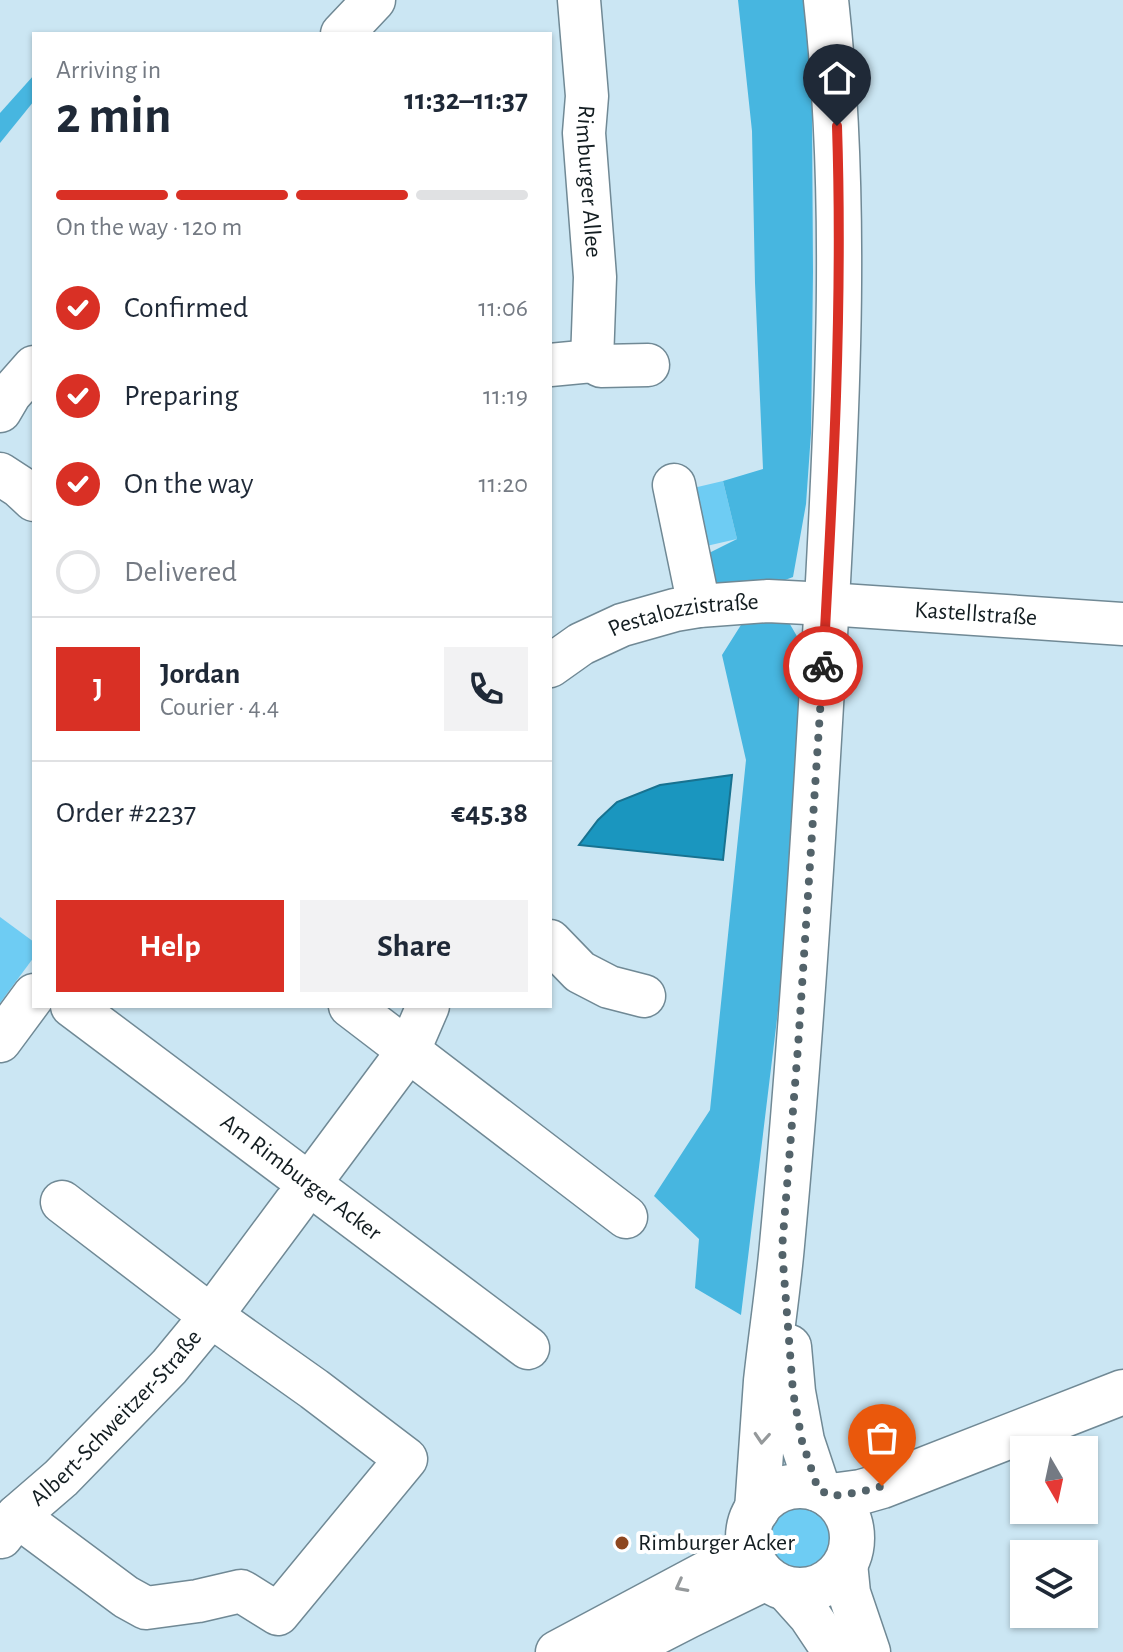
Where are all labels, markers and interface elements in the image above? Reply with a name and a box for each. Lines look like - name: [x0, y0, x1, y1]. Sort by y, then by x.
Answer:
- pin: [803, 44, 871, 126]
- icon: home: [815, 56, 859, 100]
- text: Arriving in: [56, 57, 161, 83]
- text: 11:32–11:37: [404, 85, 528, 115]
- text: 2 min: [56, 90, 171, 142]
- street label: Rimburger Allee: [571, 104, 605, 259]
- text: On the way · 120 m: [56, 214, 242, 240]
- icon: check: [56, 286, 100, 330]
- text: Confirmed: [124, 293, 248, 323]
- text: 11:06: [478, 295, 528, 321]
- icon: check: [56, 374, 100, 418]
- text: Preparing: [124, 381, 239, 411]
- text: 11:19: [483, 383, 528, 409]
- icon: check: [56, 462, 100, 506]
- text: On the way: [124, 469, 253, 499]
- text: 11:20: [479, 471, 528, 497]
- text: Delivered: [124, 557, 237, 587]
- street label: Pestalozzistraße: [605, 590, 759, 642]
- street label: Kastellstraße: [914, 598, 1038, 630]
- courier: [783, 626, 863, 706]
- icon: bike: [801, 644, 845, 688]
- button: phone: [444, 647, 528, 731]
- text: Jordan: [160, 659, 240, 689]
- text: J: [93, 674, 103, 704]
- text: Courier · 4.4: [160, 694, 279, 720]
- text: Order #2237: [56, 798, 196, 828]
- text: €45.38: [451, 798, 528, 828]
- button: Help: [56, 900, 284, 992]
- button: Share: [300, 900, 528, 992]
- street label: Am Rimburger Acker: [216, 1110, 386, 1246]
- street label: Albert-Schweitzer-Straße: [26, 1325, 206, 1511]
- pin: [848, 1404, 916, 1486]
- icon: bag: [860, 1416, 904, 1460]
- one-way arrow: [754, 1432, 771, 1445]
- north arrow: [1010, 1436, 1098, 1524]
- map controls: [1010, 1436, 1098, 1628]
- place label: Rimburger Acker: [638, 1531, 795, 1555]
- marker: Rimburger Acker: [613, 1534, 631, 1552]
- button: layers: [1010, 1540, 1098, 1628]
- one-way arrow: [675, 1576, 689, 1591]

